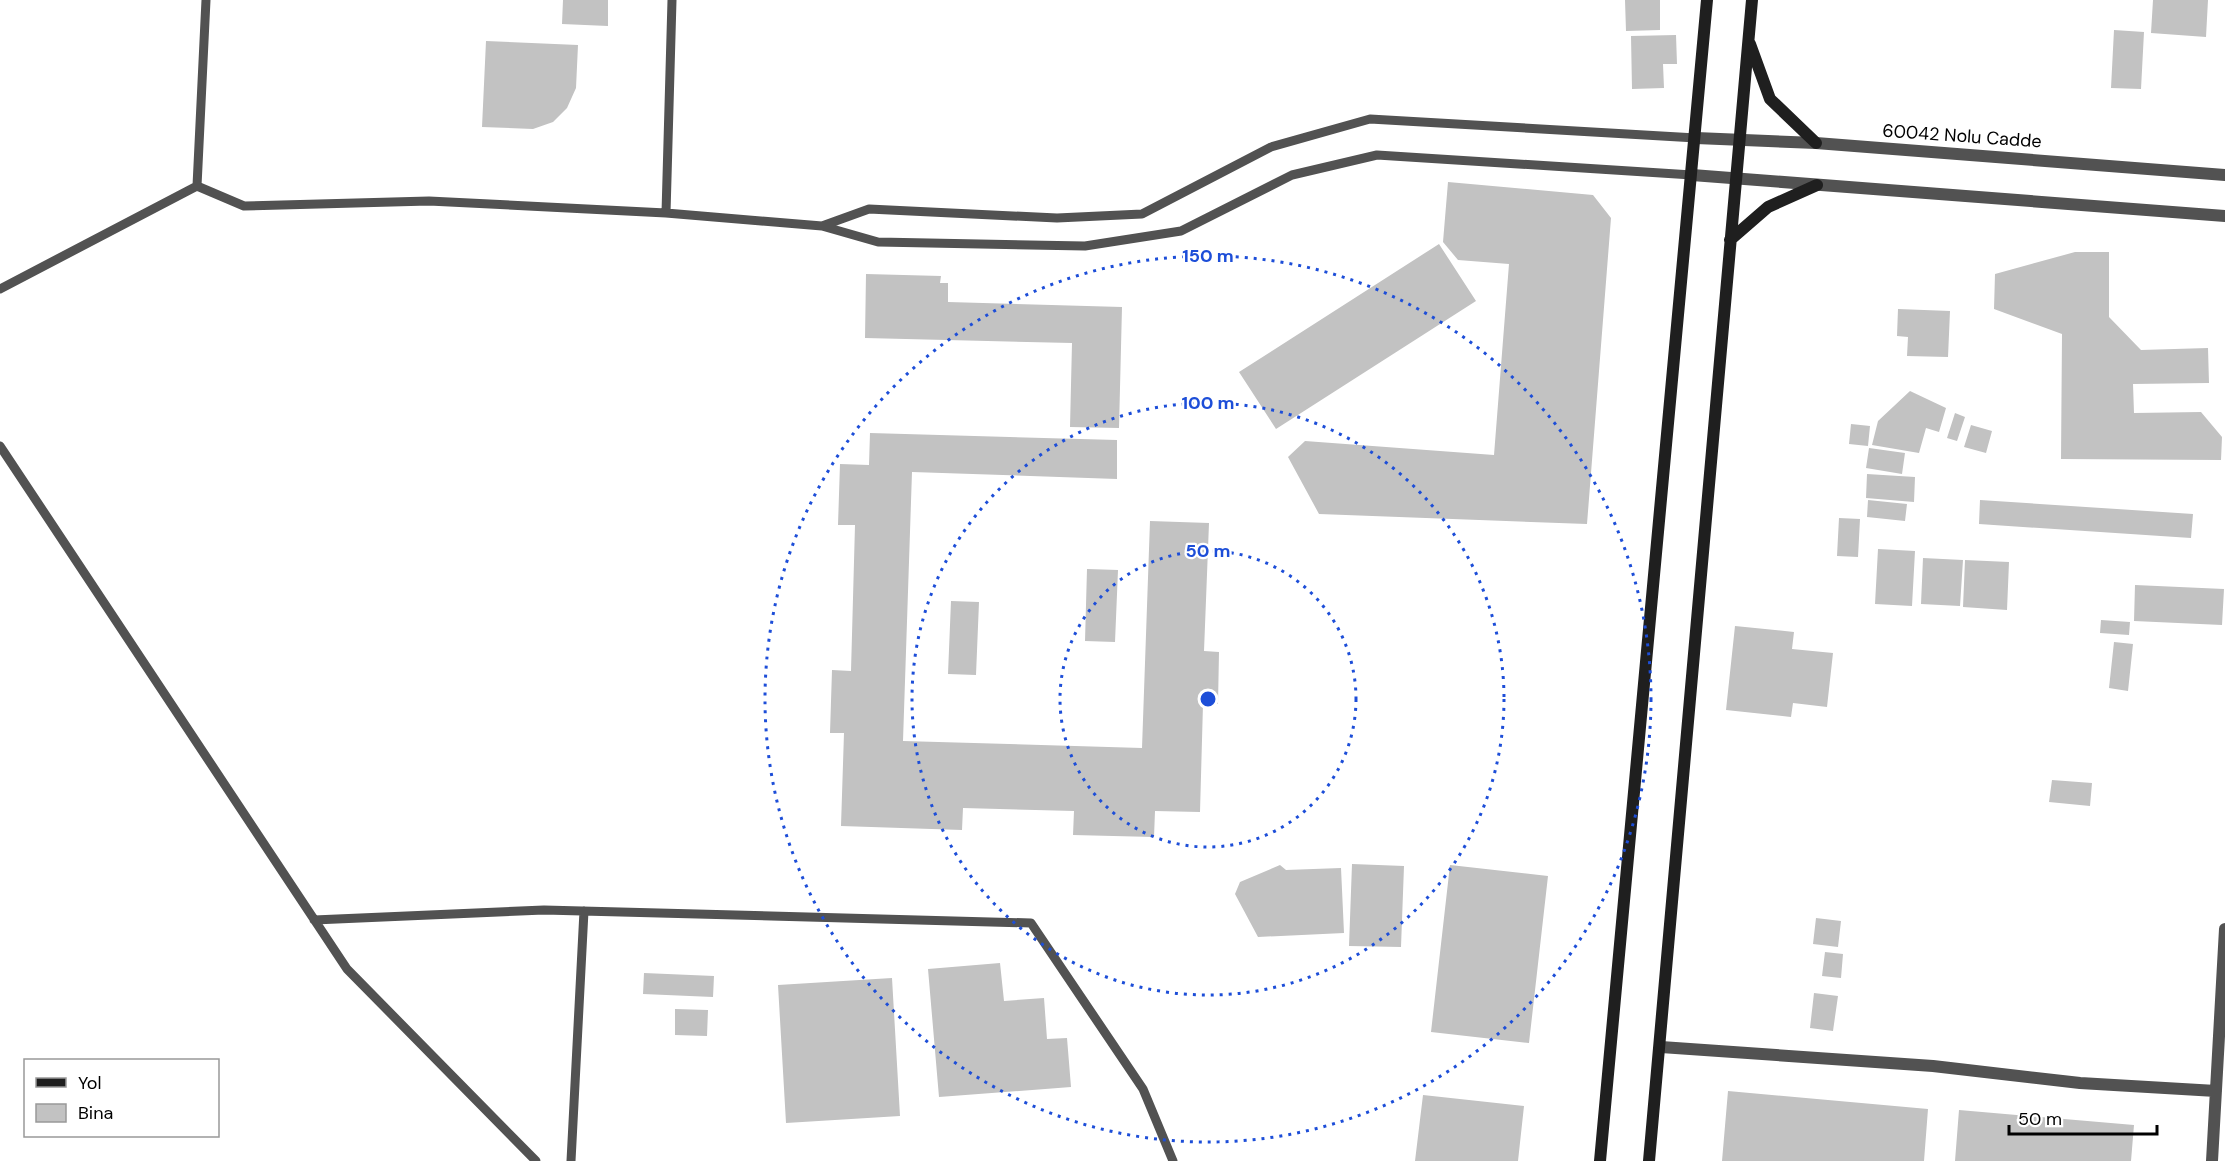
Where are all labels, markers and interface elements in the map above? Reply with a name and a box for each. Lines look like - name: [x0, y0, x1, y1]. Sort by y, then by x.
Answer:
- street label: 60042 Nolu Cadde: [1881, 118, 2043, 154]
- text: 150 m: [1182, 244, 1234, 268]
- text: 100 m: [1181, 391, 1235, 415]
- text: 50 m: [1185, 539, 1231, 563]
- centre of rings: [1198, 689, 1218, 709]
- legend: [24, 1059, 219, 1137]
- text: Yol: [78, 1071, 102, 1095]
- scale bar: [2009, 1098, 2158, 1136]
- text: Bina: [78, 1101, 113, 1125]
- text: 50 m: [2018, 1107, 2062, 1131]

